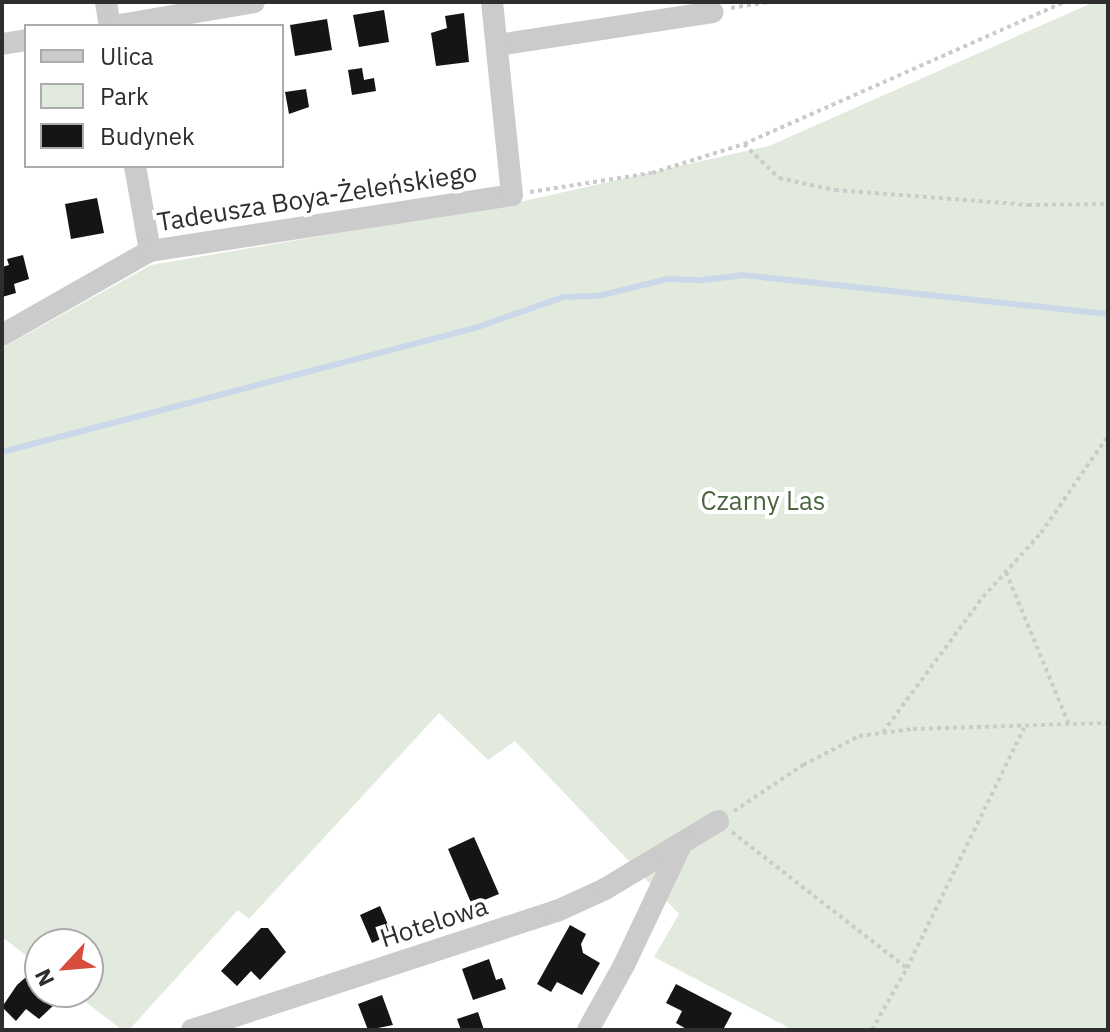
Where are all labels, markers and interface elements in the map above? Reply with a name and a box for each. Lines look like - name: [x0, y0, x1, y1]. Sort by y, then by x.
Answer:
- legend: [24, 24, 284, 168]
- text: Ulica: [100, 40, 154, 72]
- text: Park: [100, 80, 149, 112]
- text: Budynek: [100, 120, 195, 152]
- street label: Tadeusza Boya-Żeleńskiego: [155, 156, 479, 238]
- park label: Czarny Las: [701, 485, 825, 517]
- street label: Hotelowa: [376, 890, 492, 954]
- north arrow: [24, 928, 104, 1008]
- text: N: [27, 964, 60, 991]

